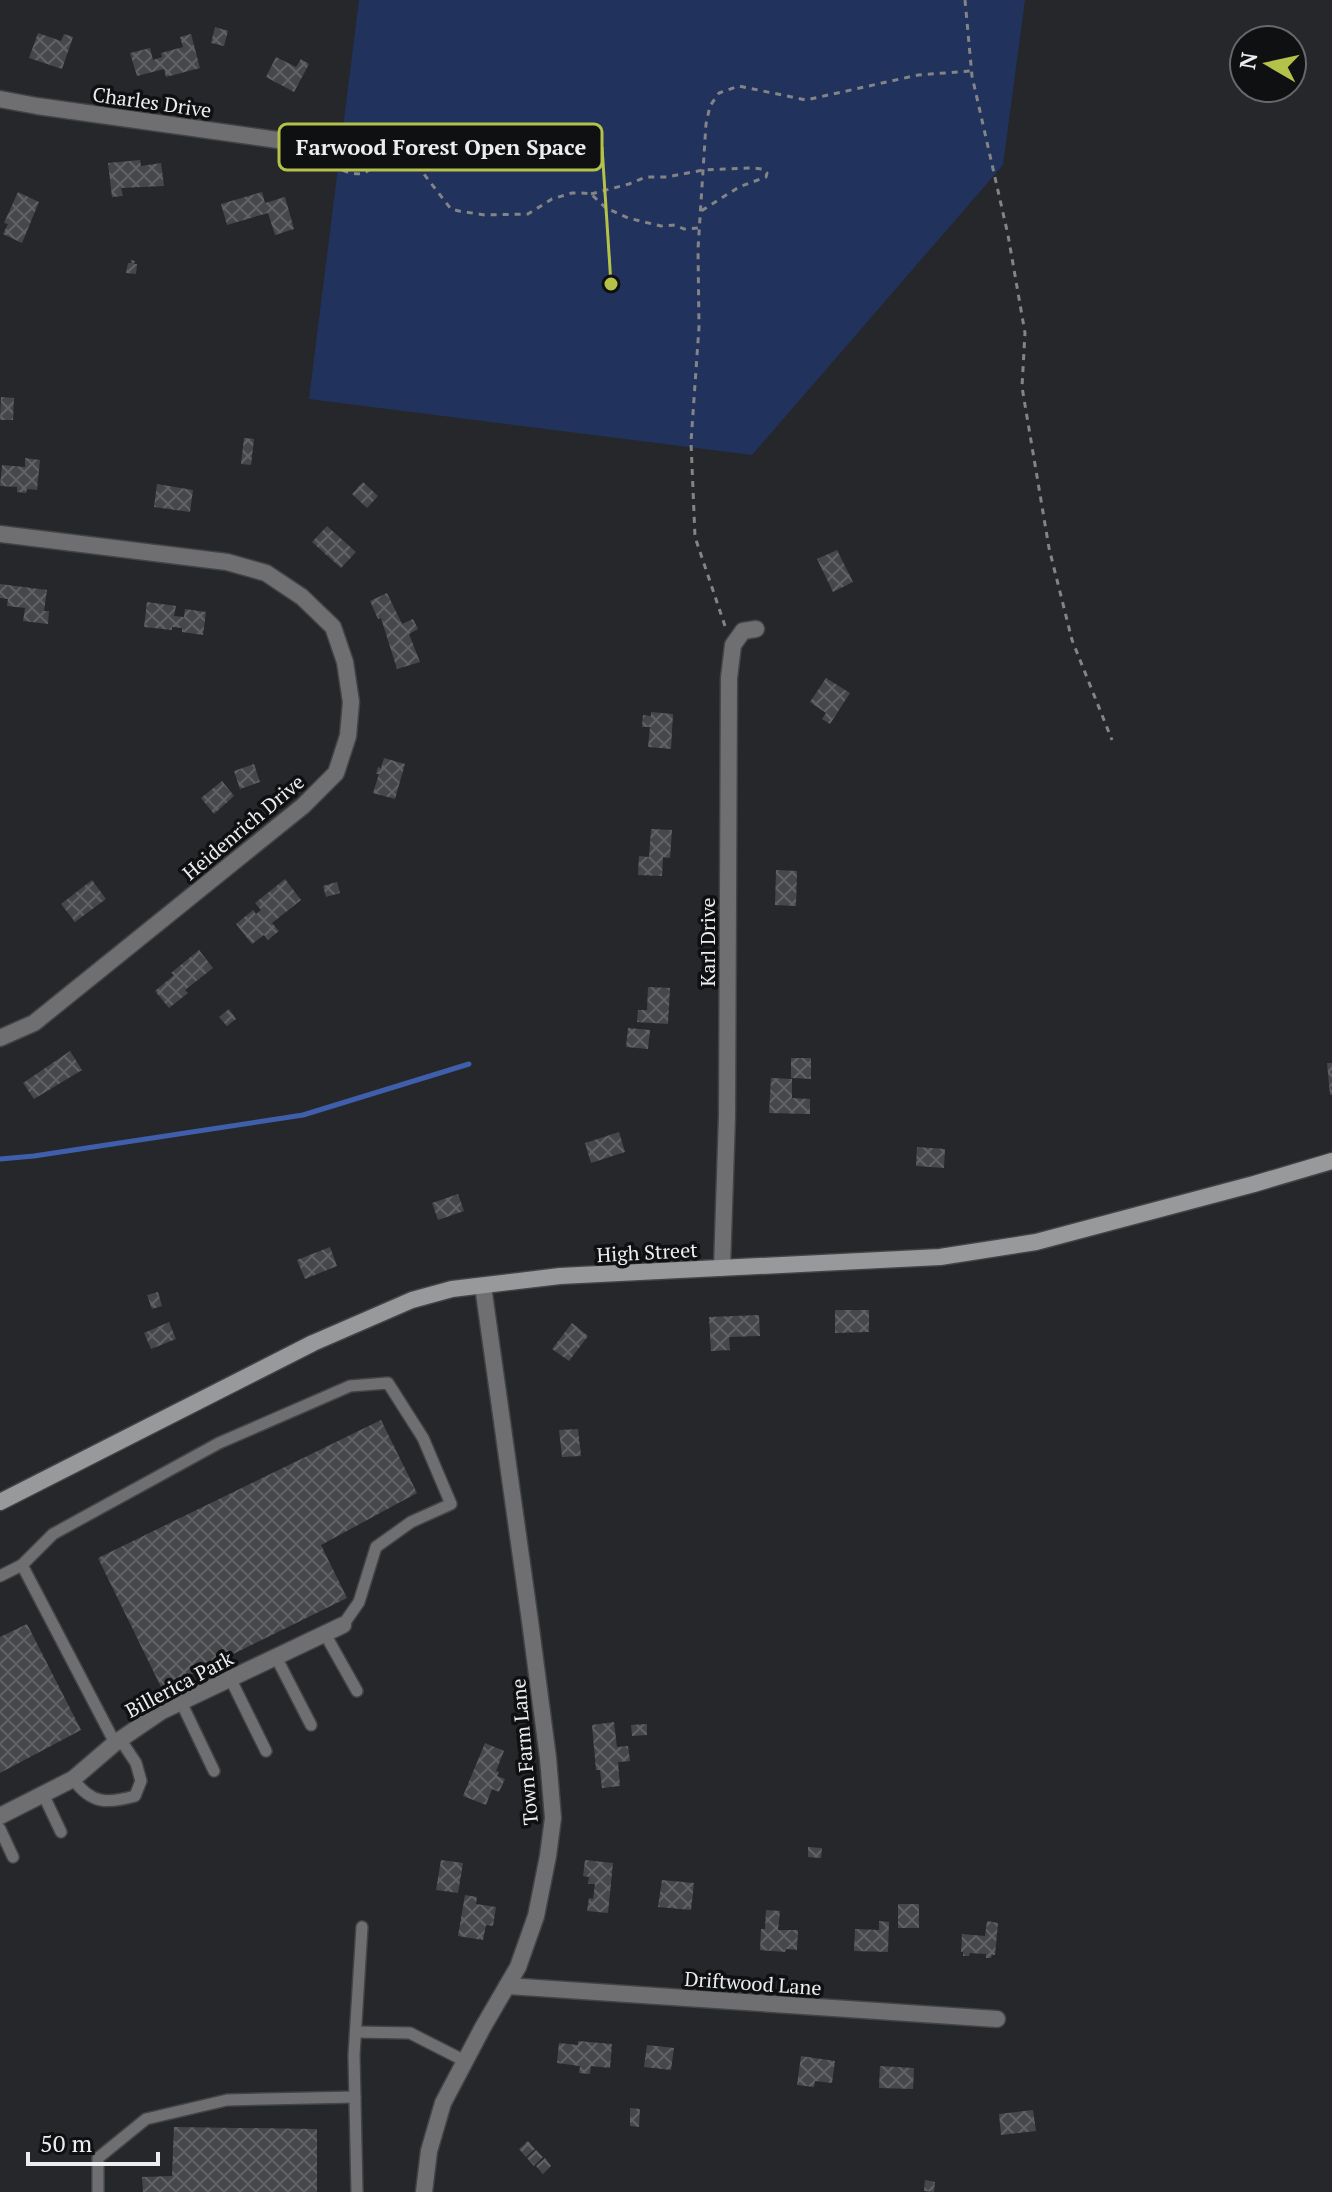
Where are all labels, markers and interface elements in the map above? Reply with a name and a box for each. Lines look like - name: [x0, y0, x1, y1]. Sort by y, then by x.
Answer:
- north arrow: [1228, 24, 1308, 104]
- text: N: [1232, 50, 1263, 71]
- street label: Charles Drive: [91, 80, 213, 124]
- callout: Farwood Forest Open Space: [279, 124, 602, 170]
- text: Farwood Forest Open Space: [296, 132, 586, 161]
- street label: Heidenrich Drive: [176, 768, 310, 886]
- street label: Karl Drive: [694, 897, 721, 987]
- street label: High Street: [596, 1236, 699, 1268]
- street label: Billerica Park: [120, 1644, 238, 1724]
- street label: Town Farm Lane: [504, 1678, 544, 1826]
- street label: Driftwood Lane: [684, 1965, 822, 2001]
- scale bar: [28, 2116, 158, 2166]
- text: 50 m: [40, 2127, 92, 2159]

